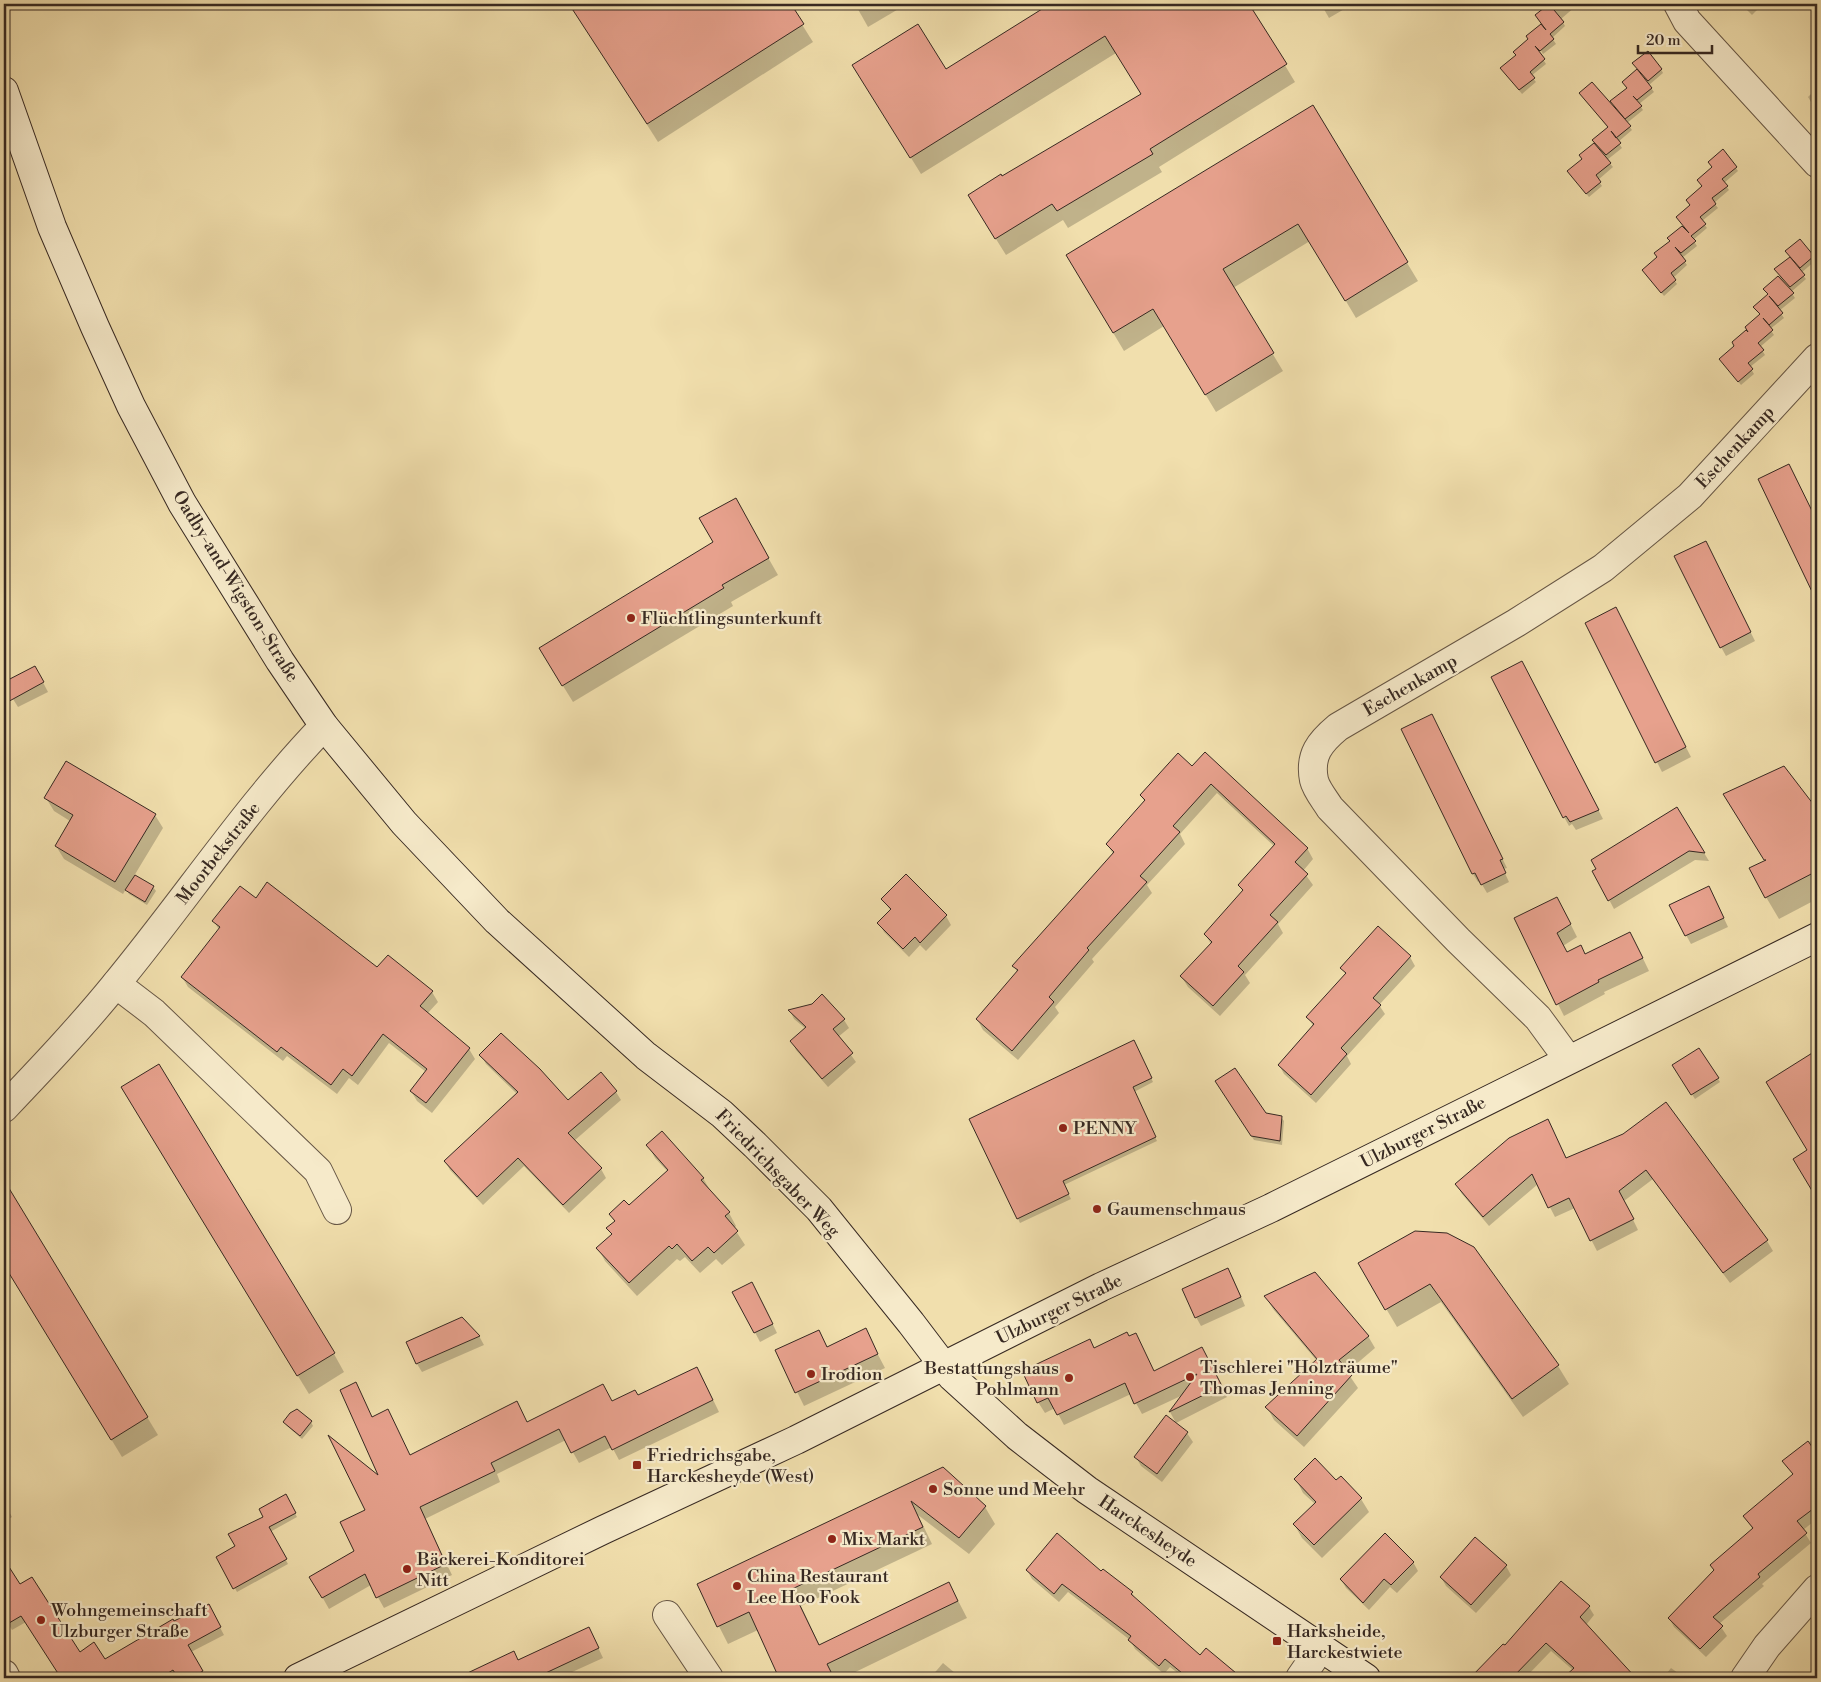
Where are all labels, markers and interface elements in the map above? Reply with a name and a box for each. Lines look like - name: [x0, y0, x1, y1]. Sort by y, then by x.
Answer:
- scale bar: [1638, 22, 1712, 54]
- text: 20 m: [1646, 31, 1681, 50]
- street label: Eschenkamp: [1691, 401, 1780, 494]
- street label: Oadby-and-Wigston-Straße: [167, 486, 304, 686]
- place label: Flüchtlingsunterkunft: [641, 607, 823, 630]
- marker: Flüchtlingsunterkunft: [625, 612, 637, 624]
- street label: Eschenkamp: [1359, 649, 1461, 722]
- street label: Moorbekstraße: [171, 798, 266, 909]
- street label: Ulzburger Straße: [1357, 1091, 1490, 1174]
- street label: Friedrichsgaber Weg: [710, 1104, 845, 1243]
- place label: PENNY: [1073, 1117, 1138, 1140]
- marker: PENNY: [1057, 1122, 1069, 1134]
- place label: Gaumenschmaus: [1107, 1198, 1246, 1221]
- marker: Gaumenschmaus: [1091, 1203, 1103, 1215]
- street label: Ulzburger Straße: [992, 1269, 1126, 1350]
- place label: Tischlerei "Holzträume" Thomas Jenning: [1200, 1356, 1398, 1400]
- place label: Bestattungshaus Pohlmann: [924, 1357, 1059, 1401]
- place label: Irodion: [821, 1363, 883, 1386]
- marker: Irodion: [805, 1368, 817, 1380]
- marker: Tischlerei "Holzträume" Thomas Jenning: [1184, 1371, 1196, 1383]
- marker: Bestattungshaus Pohlmann: [1063, 1372, 1075, 1384]
- place label: Friedrichsgabe, Harckesheyde (West): [647, 1444, 814, 1488]
- marker: Friedrichsgabe, Harckesheyde (West): [631, 1459, 643, 1471]
- place label: Sonne und Meehr: [943, 1478, 1085, 1501]
- marker: Sonne und Meehr: [927, 1483, 939, 1495]
- street label: Harckesheyde: [1094, 1490, 1201, 1573]
- place label: Mix Markt: [842, 1528, 926, 1551]
- marker: Mix Markt: [826, 1533, 838, 1545]
- place label: Bäckerei-Konditorei Nitt: [416, 1548, 585, 1592]
- marker: Bäckerei-Konditorei Nitt: [401, 1563, 413, 1575]
- place label: China Restaurant Lee Hoo Fook: [747, 1565, 890, 1609]
- marker: China Restaurant Lee Hoo Fook: [731, 1580, 743, 1592]
- place label: Wohngemeinschaft Ulzburger Straße: [50, 1599, 208, 1643]
- marker: Wohngemeinschaft Ulzburger Straße: [35, 1614, 47, 1626]
- place label: Harksheide, Harckestwiete: [1287, 1620, 1403, 1664]
- marker: Harksheide, Harckestwiete: [1271, 1635, 1283, 1647]

